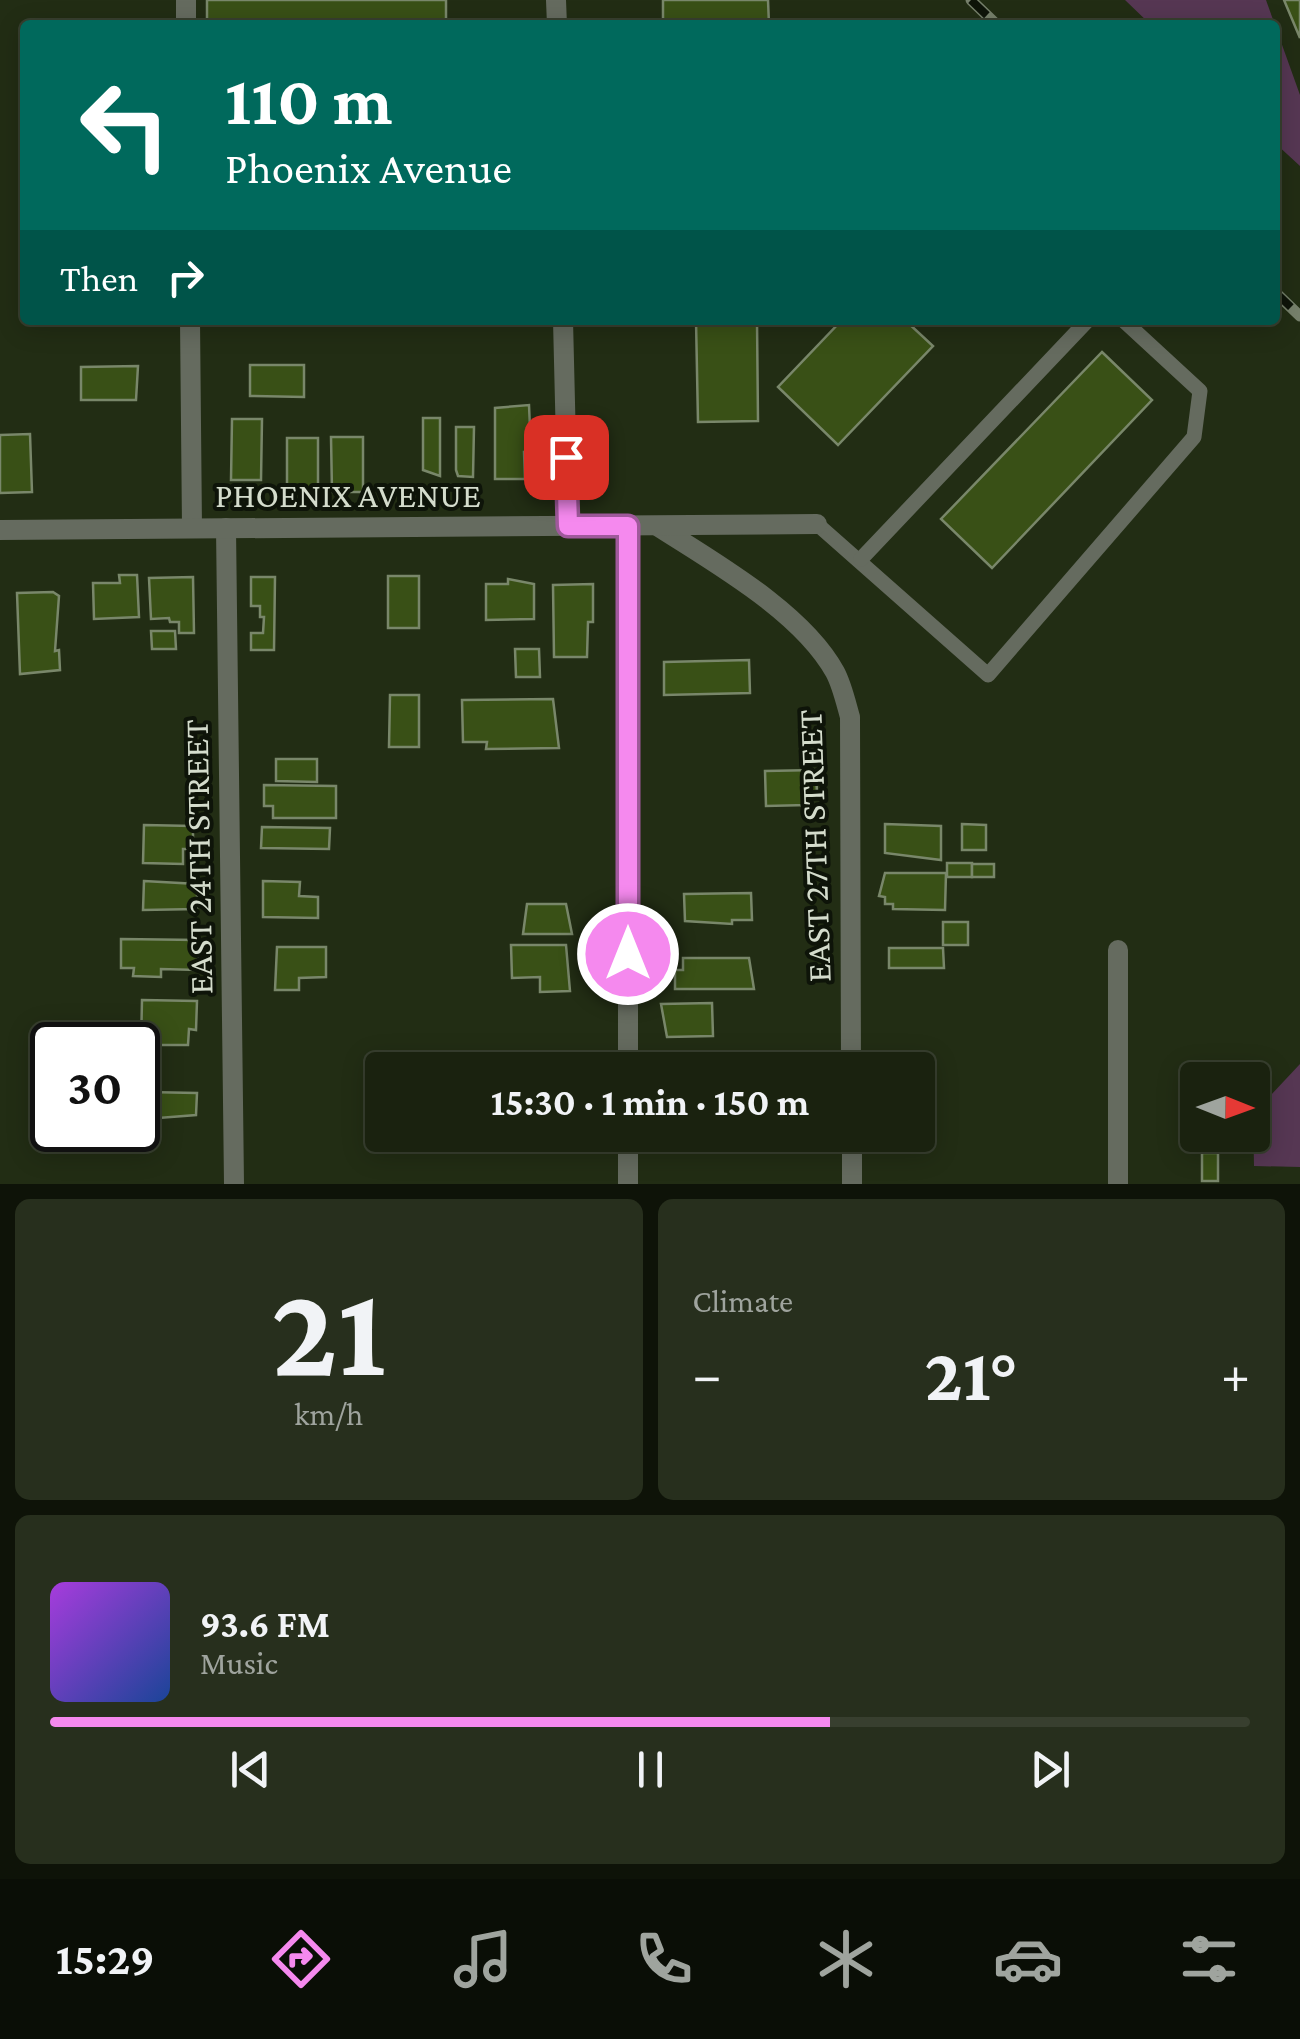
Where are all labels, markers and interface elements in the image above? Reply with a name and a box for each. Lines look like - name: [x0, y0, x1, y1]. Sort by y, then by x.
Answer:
- icon: left: [60, 60, 190, 190]
- text: 110 m: [225, 61, 393, 139]
- text: Phoenix Avenue: [225, 143, 512, 193]
- icon: right: [158, 250, 213, 305]
- text: Then: [60, 257, 138, 299]
- pin: [524, 415, 609, 500]
- icon: arrive: [539, 430, 594, 485]
- street label: PHOENIX AVENUE: [215, 476, 481, 515]
- street label: EAST 27TH STREET: [790, 709, 839, 983]
- street label: EAST 24TH STREET: [177, 719, 220, 995]
- position arrow: [576, 902, 680, 1006]
- speed limit sign: 30: [30, 1022, 160, 1152]
- north arrow: [1180, 1062, 1270, 1152]
- map controls: [1180, 1062, 1270, 1152]
- text: 15:30 · 1 min · 150 m: [491, 1081, 809, 1123]
- text: 21: [271, 1258, 386, 1403]
- text: Climate: [693, 1283, 793, 1319]
- text: 21°: [925, 1333, 1018, 1416]
- text: −: [693, 1344, 722, 1405]
- text: +: [1221, 1344, 1250, 1405]
- text: km/h: [294, 1396, 363, 1432]
- text: 93.6 FM: [200, 1603, 330, 1645]
- text: Music: [200, 1645, 278, 1681]
- icon: previous: [223, 1742, 278, 1797]
- icon: pause: [623, 1742, 678, 1797]
- icon: next: [1023, 1742, 1078, 1797]
- icon: directions: [266, 1924, 336, 1994]
- icon: music: [448, 1924, 518, 1994]
- icon: phone: [629, 1924, 699, 1994]
- icon: climate: [811, 1924, 881, 1994]
- icon: car: [993, 1924, 1063, 1994]
- icon: filters: [1174, 1924, 1244, 1994]
- text: 15:29: [56, 1934, 155, 1984]

